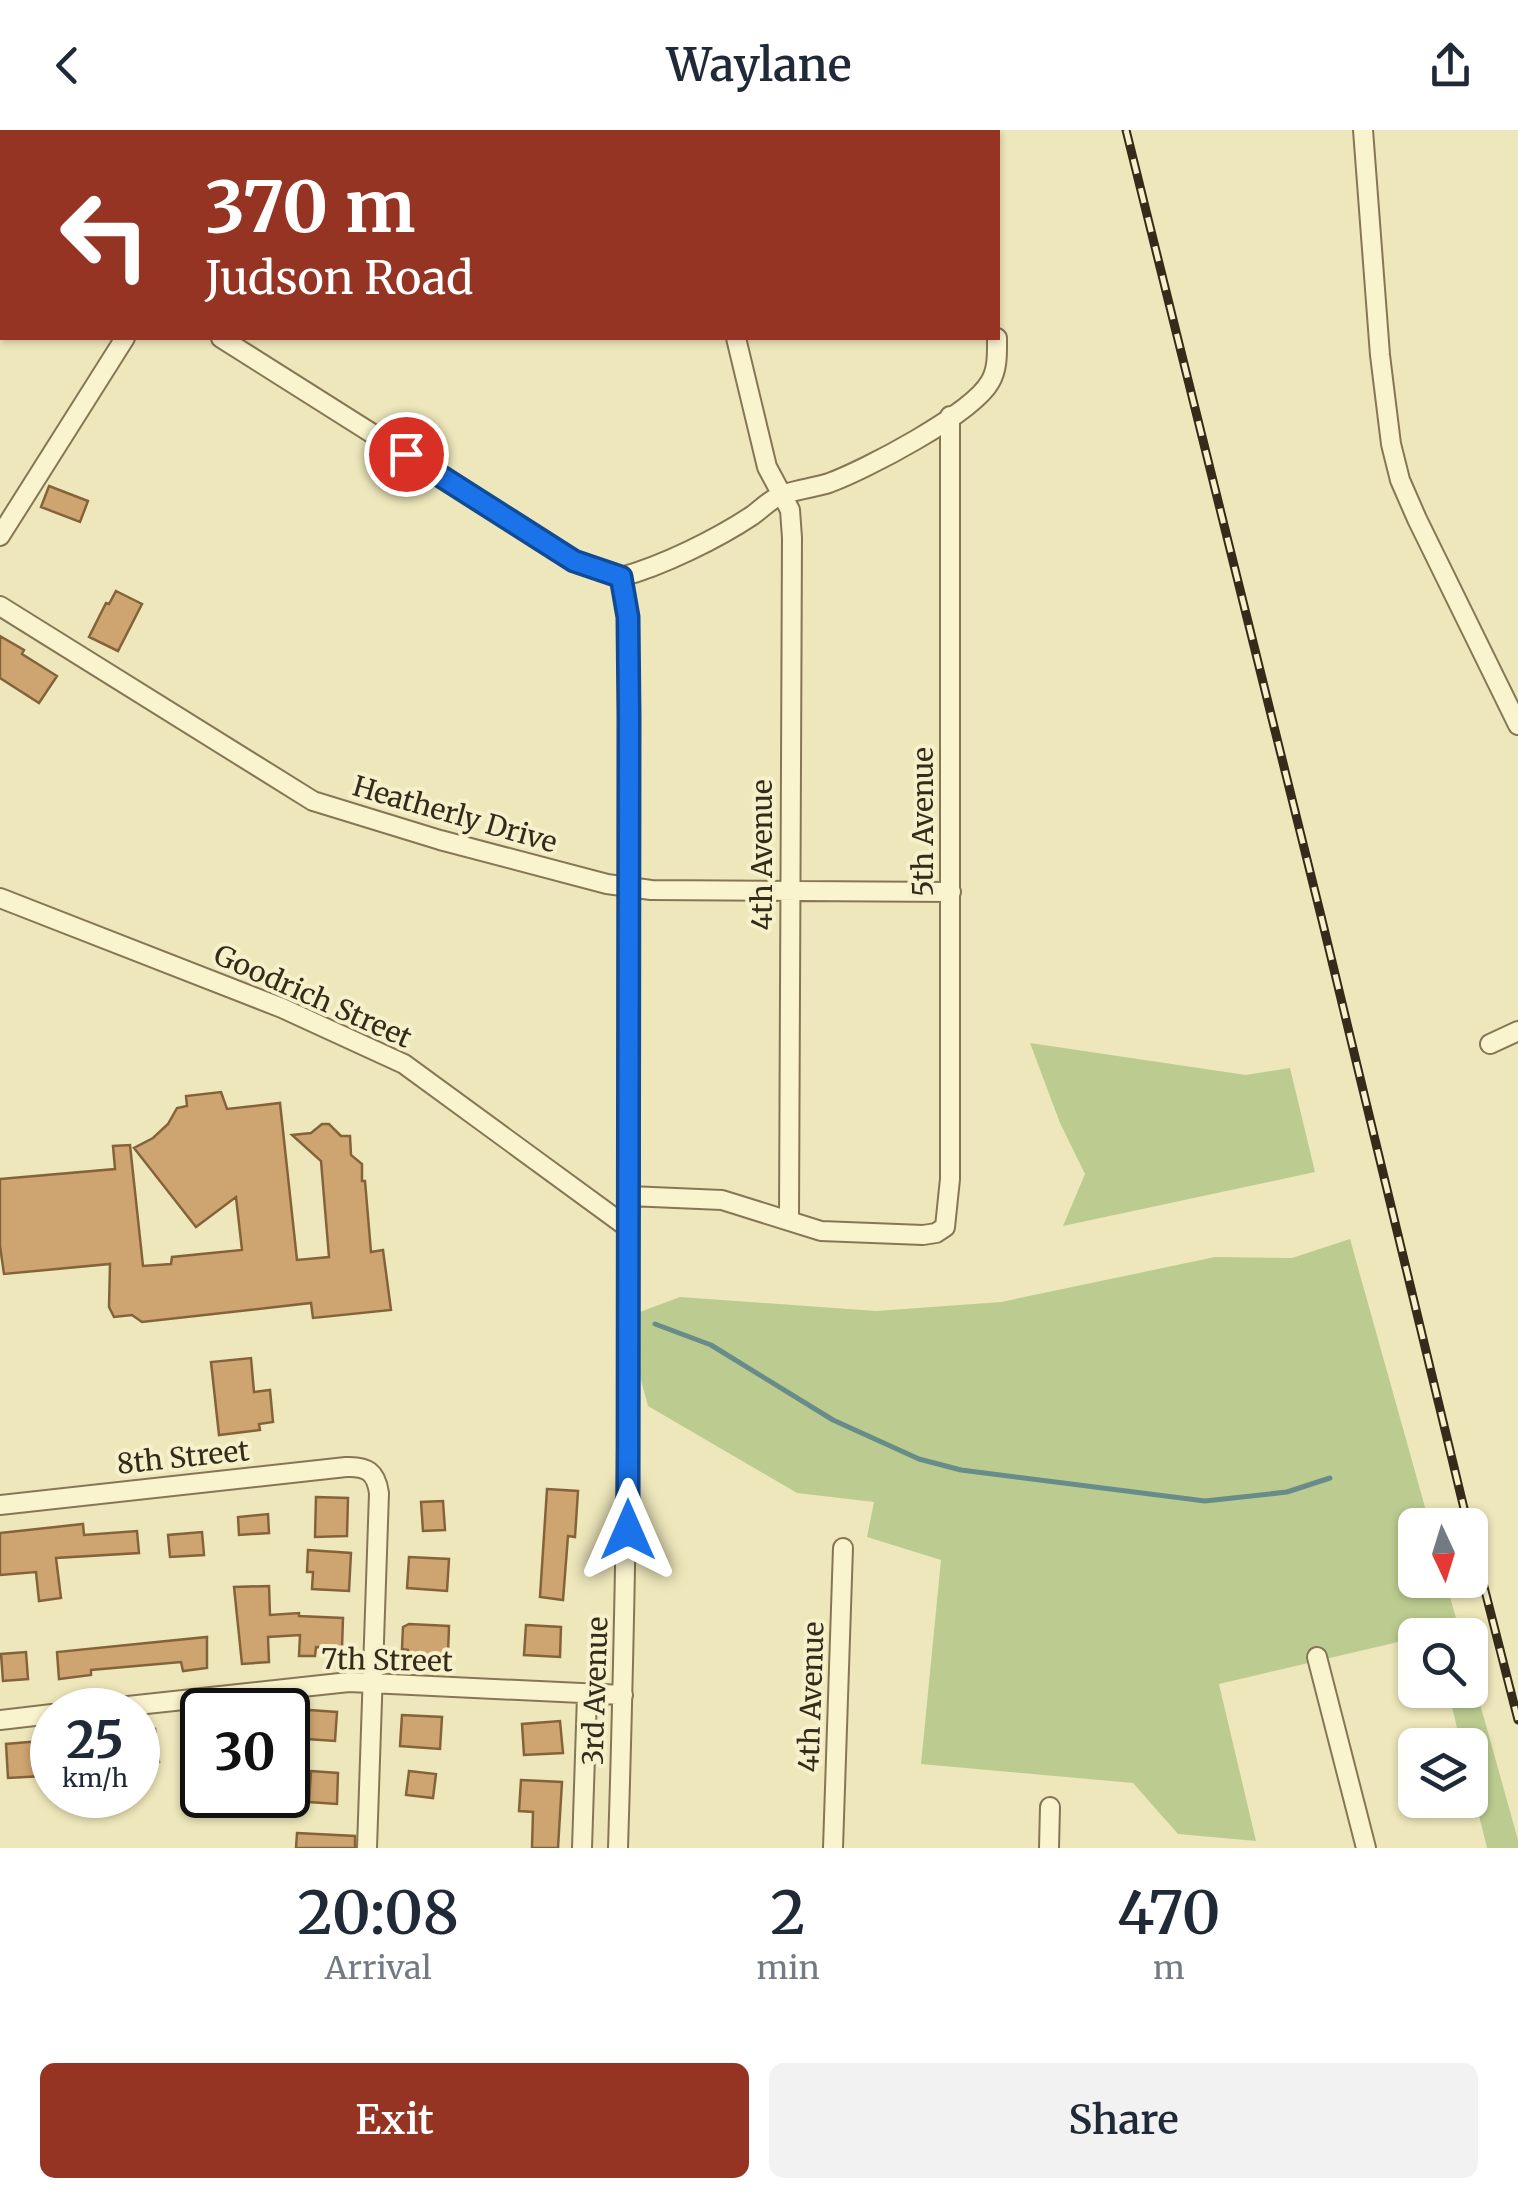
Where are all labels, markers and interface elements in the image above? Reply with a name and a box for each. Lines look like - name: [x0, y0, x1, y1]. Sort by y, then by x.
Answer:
- text: Waylane: [666, 37, 852, 93]
- icon: back: [40, 38, 95, 93]
- icon: share: [1423, 38, 1478, 93]
- text: 370 m: [205, 163, 415, 251]
- icon: left: [40, 170, 170, 300]
- text: Judson Road: [205, 250, 473, 306]
- pin: [364, 412, 449, 497]
- icon: arrive: [379, 427, 434, 482]
- street label: 5th Avenue: [905, 747, 941, 897]
- street label: Heatherly Drive: [349, 768, 561, 860]
- street label: 4th Avenue: [744, 780, 780, 930]
- street label: Goodrich Street: [209, 936, 417, 1056]
- street label: 8th Street: [115, 1432, 251, 1482]
- position arrow: [576, 1478, 680, 1582]
- north arrow: [1398, 1508, 1488, 1598]
- map controls: [1398, 1508, 1488, 1818]
- street label: 3rd Avenue: [574, 1616, 616, 1766]
- button: search: [1398, 1618, 1488, 1708]
- street label: 4th Avenue: [790, 1621, 832, 1773]
- street label: 7th Street: [321, 1641, 453, 1679]
- speed limit sign: 30: [180, 1688, 310, 1818]
- text: 25: [66, 1709, 124, 1772]
- button: layers: [1398, 1728, 1488, 1818]
- text: km/h: [62, 1762, 128, 1794]
- text: 20:08: [297, 1875, 459, 1950]
- text: 2: [770, 1875, 806, 1950]
- text: 470: [1117, 1875, 1221, 1950]
- text: Arrival: [325, 1948, 432, 1988]
- text: min: [756, 1948, 820, 1988]
- text: m: [1153, 1948, 1185, 1988]
- button: Exit: [40, 2063, 749, 2178]
- button: Share: [769, 2063, 1478, 2178]

